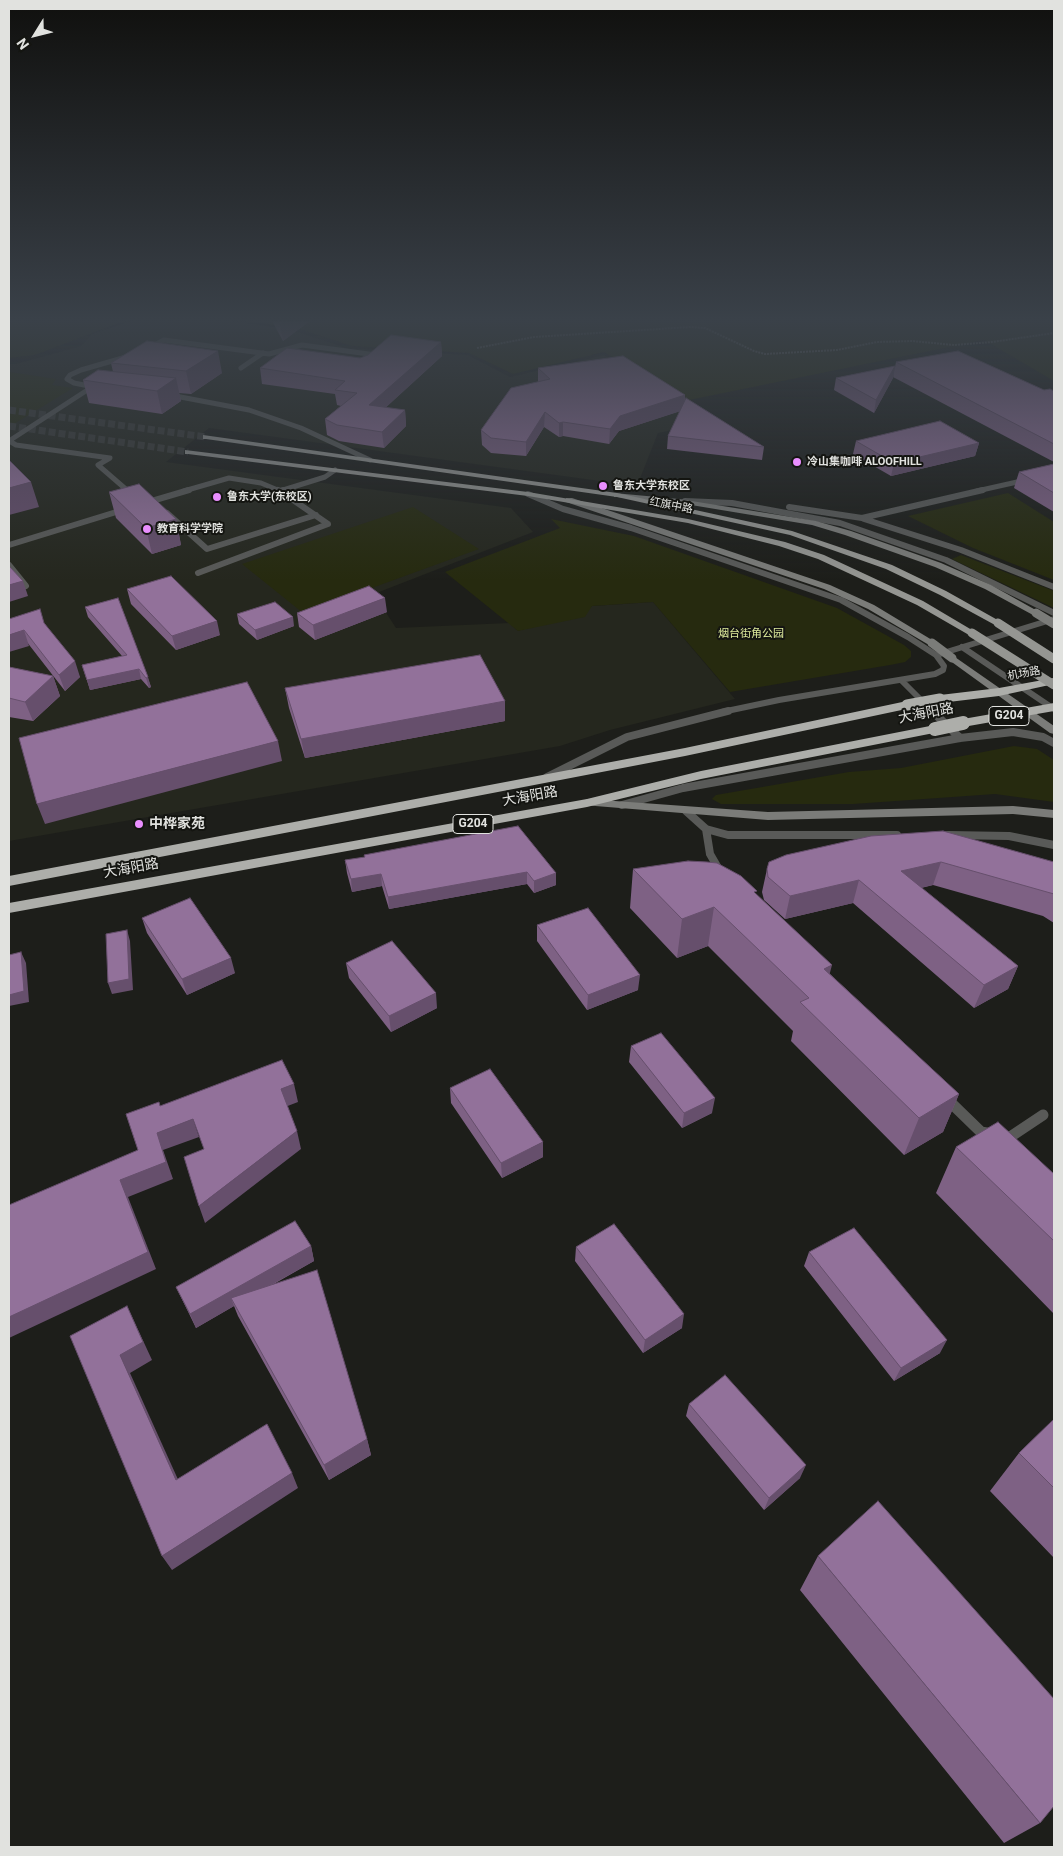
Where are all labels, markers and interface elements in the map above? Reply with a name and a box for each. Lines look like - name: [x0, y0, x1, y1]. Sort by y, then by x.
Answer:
- north arrow: [10, 10, 60, 60]
- text: N: [13, 35, 32, 53]
- place label: 冷山集咖啡 ALOOFHILL: [807, 455, 922, 469]
- marker: 冷山集咖啡 ALOOFHILL: [791, 456, 803, 468]
- place label: 鲁东大学东校区: [613, 479, 690, 493]
- marker: 鲁东大学东校区: [597, 480, 609, 492]
- place label: 鲁东大学(东校区): [227, 490, 312, 504]
- marker: 鲁东大学(东校区): [211, 491, 223, 503]
- street label: 红旗中路: [648, 495, 694, 517]
- place label: 教育科学学院: [157, 522, 223, 536]
- marker: 教育科学学院: [141, 523, 153, 535]
- park label: 烟台街角公园: [718, 627, 784, 641]
- street label: 机场路: [1007, 664, 1041, 684]
- street label: 大海阳路: [897, 700, 955, 728]
- road number: G204: [989, 706, 1029, 726]
- street label: 大海阳路: [501, 784, 559, 810]
- road number: G204: [453, 814, 493, 834]
- place label: 中桦家苑: [149, 816, 205, 832]
- marker: 中桦家苑: [133, 818, 145, 830]
- street label: 大海阳路: [102, 856, 160, 882]

